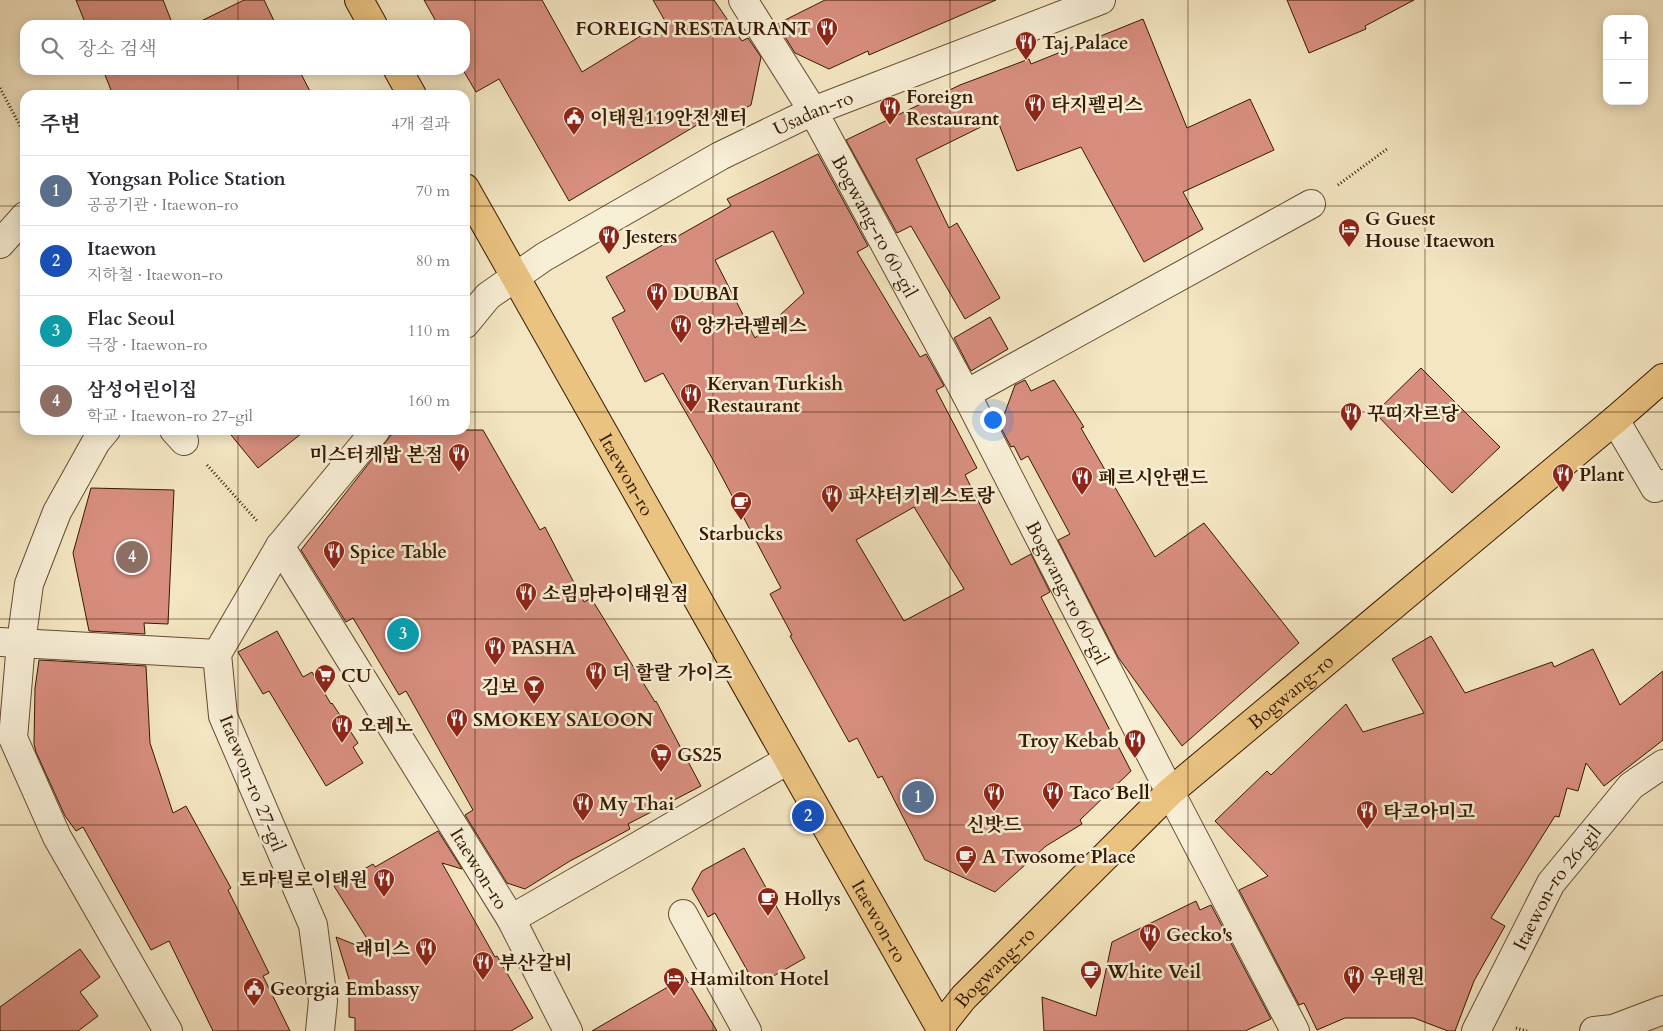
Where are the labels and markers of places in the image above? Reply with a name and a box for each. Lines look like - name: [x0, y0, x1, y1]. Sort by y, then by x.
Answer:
- place label: FOREIGN RESTAURANT: [575, 16, 811, 42]
- restaurant icon: FOREIGN RESTAURANT: [815, 16, 839, 47]
- restaurant icon: Taj Palace: [1014, 30, 1038, 61]
- place label: Taj Palace: [1042, 30, 1128, 56]
- place label: Foreign Restaurant: [906, 84, 999, 132]
- restaurant icon: 타지펠리스: [1023, 92, 1047, 123]
- place label: 타지펠리스: [1051, 92, 1143, 118]
- restaurant icon: Foreign Restaurant: [878, 95, 902, 126]
- public building icon: 이태원119안전센터: [562, 105, 586, 136]
- place label: 이태원119안전센터: [590, 105, 748, 131]
- place label: G Guest House Itaewon: [1365, 206, 1496, 254]
- hotel icon: G Guest House Itaewon: [1337, 217, 1361, 248]
- restaurant icon: Jesters: [597, 224, 621, 255]
- place label: Jesters: [622, 224, 677, 250]
- restaurant icon: DUBAI: [645, 281, 669, 312]
- place label: DUBAI: [673, 281, 739, 307]
- restaurant icon: 앙카라펠레스: [669, 313, 693, 344]
- place label: 앙카라펠레스: [697, 313, 808, 339]
- place label: Kervan Turkish Restaurant: [707, 371, 843, 419]
- restaurant icon: Kervan Turkish Restaurant: [679, 382, 703, 413]
- restaurant icon: 꾸띠자르당: [1339, 401, 1363, 432]
- place label: 꾸띠자르당: [1367, 401, 1459, 427]
- place label: 미스터케밥 본점: [309, 442, 443, 468]
- restaurant icon: 미스터케밥 본점: [447, 442, 471, 473]
- restaurant icon: Plant: [1551, 462, 1575, 493]
- place label: Plant: [1579, 462, 1625, 488]
- restaurant icon: 페르시안랜드: [1070, 465, 1094, 496]
- place label: 페르시안랜드: [1098, 465, 1209, 491]
- restaurant icon: 파샤터키레스토랑: [820, 483, 844, 514]
- place label: 파샤터키레스토랑: [848, 483, 995, 509]
- cafe icon: Starbucks: [729, 490, 753, 521]
- place label: Starbucks: [699, 521, 783, 547]
- pin: 4: [116, 538, 148, 576]
- restaurant icon: Spice Table: [322, 539, 346, 570]
- place label: Spice Table: [350, 539, 447, 565]
- restaurant icon: 소림마라이태원점: [514, 581, 538, 612]
- place label: 소림마라이태원점: [542, 581, 689, 607]
- pin: 3: [387, 615, 419, 653]
- restaurant icon: PASHA: [483, 635, 507, 666]
- place label: PASHA: [511, 635, 577, 661]
- restaurant icon: 더 할랄 가이즈: [584, 660, 608, 691]
- place label: 더 할랄 가이즈: [612, 660, 733, 686]
- supermarket icon: CU: [313, 663, 337, 694]
- place label: CU: [341, 663, 372, 689]
- place label: 김보: [481, 674, 518, 700]
- bar icon: 김보: [522, 674, 546, 705]
- restaurant icon: SMOKEY SALOON: [445, 707, 469, 738]
- place label: SMOKEY SALOON: [473, 707, 654, 733]
- restaurant icon: 오레노: [330, 713, 354, 744]
- place label: 오레노: [358, 713, 413, 739]
- place label: Troy Kebab: [1018, 728, 1119, 754]
- restaurant icon: Troy Kebab: [1123, 728, 1147, 759]
- supermarket icon: GS25: [649, 742, 673, 773]
- place label: GS25: [677, 742, 722, 768]
- pin: 1: [902, 778, 934, 816]
- restaurant icon: Taco Bell: [1041, 780, 1065, 811]
- place label: Taco Bell: [1069, 780, 1150, 806]
- restaurant icon: 신밧드: [982, 781, 1006, 812]
- restaurant icon: My Thai: [571, 791, 595, 822]
- place label: My Thai: [599, 791, 674, 817]
- pin: 2: [792, 797, 824, 835]
- restaurant icon: 타코아미고: [1355, 799, 1379, 830]
- place label: 타코아미고: [1383, 799, 1475, 825]
- place label: 신밧드: [966, 812, 1022, 838]
- cafe icon: A Twosome Place: [954, 844, 978, 875]
- place label: A Twosome Place: [982, 844, 1136, 870]
- place label: 토마틸로이태원: [240, 867, 368, 893]
- restaurant icon: 토마틸로이태원: [372, 867, 396, 898]
- cafe icon: Hollys: [756, 886, 780, 917]
- place label: Hollys: [784, 886, 841, 912]
- restaurant icon: Gecko's: [1138, 922, 1162, 953]
- place label: Gecko's: [1166, 922, 1233, 948]
- place label: 래미스: [355, 936, 411, 962]
- restaurant icon: 래미스: [414, 936, 438, 967]
- restaurant icon: 부산갈비: [471, 950, 495, 981]
- place label: 부산갈비: [499, 950, 572, 976]
- cafe icon: White Veil: [1079, 959, 1103, 990]
- place label: White Veil: [1106, 959, 1202, 985]
- restaurant icon: 우태원: [1342, 964, 1366, 995]
- place label: 우태원: [1370, 964, 1425, 990]
- hotel icon: Hamilton Hotel: [662, 966, 686, 997]
- place label: Hamilton Hotel: [690, 966, 829, 992]
- public building icon: Georgia Embassy: [242, 976, 266, 1007]
- place label: Georgia Embassy: [270, 976, 420, 1002]

